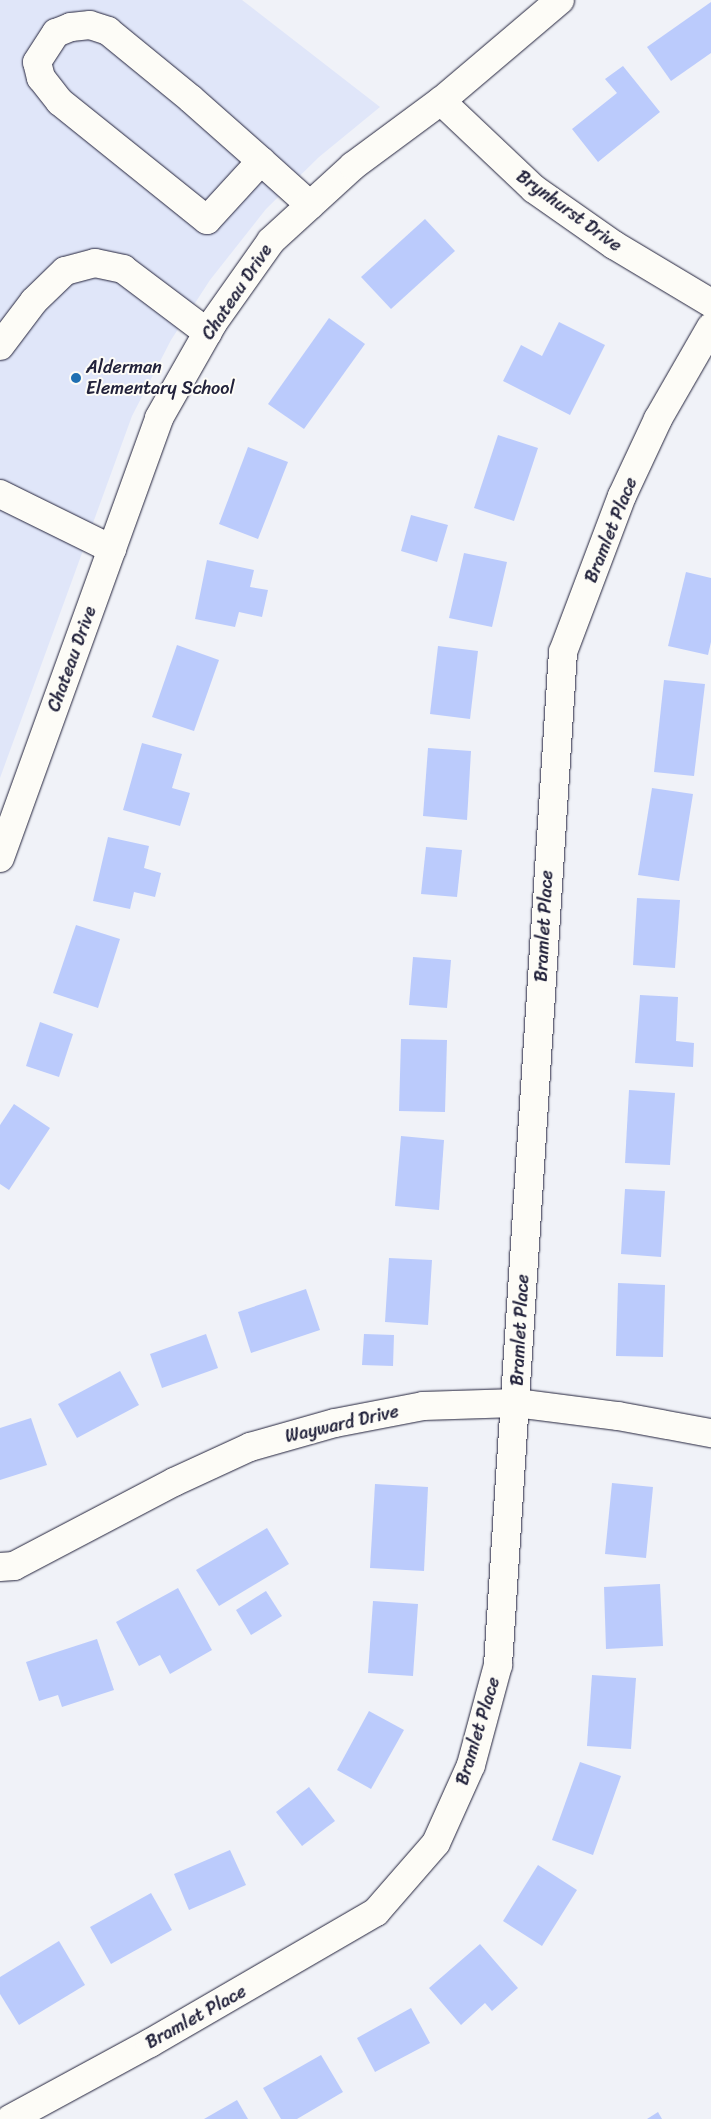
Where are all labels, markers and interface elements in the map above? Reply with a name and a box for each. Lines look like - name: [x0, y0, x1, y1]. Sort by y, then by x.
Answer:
- street label: Brynhurst Drive: [512, 166, 626, 256]
- street label: Chateau Drive: [197, 240, 277, 344]
- place label: Alderman Elementary School: [86, 357, 235, 399]
- marker: Alderman Elementary School: [70, 372, 82, 384]
- street label: Bramlet Place: [580, 474, 642, 586]
- street label: Chateau Drive: [43, 603, 101, 715]
- street label: Bramlet Place: [530, 870, 558, 982]
- street label: Bramlet Place: [506, 1274, 534, 1386]
- street label: Wayward Drive: [283, 1400, 401, 1448]
- street label: Bramlet Place: [451, 1674, 505, 1788]
- street label: Bramlet Place: [142, 1980, 250, 2054]

